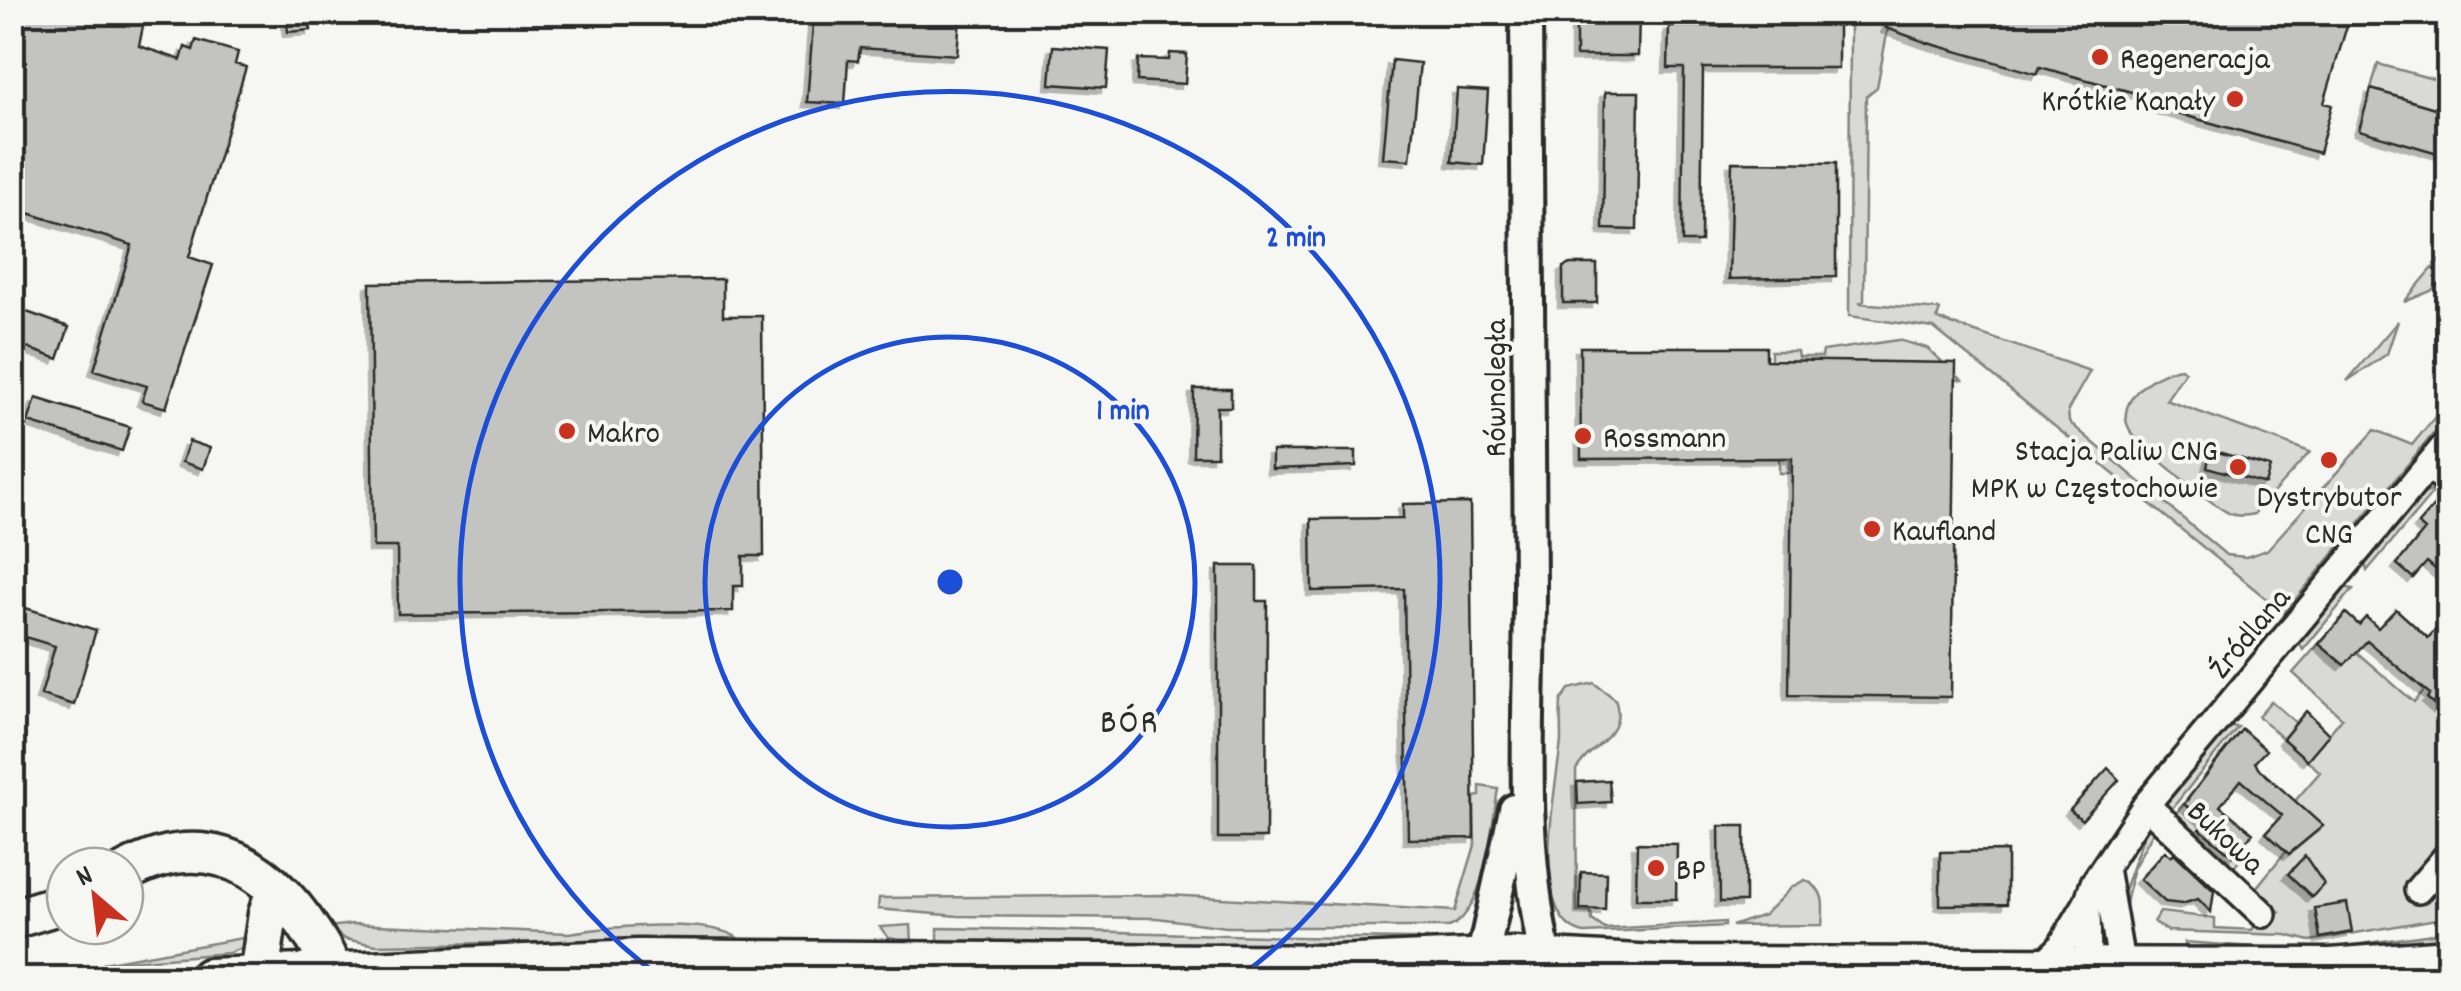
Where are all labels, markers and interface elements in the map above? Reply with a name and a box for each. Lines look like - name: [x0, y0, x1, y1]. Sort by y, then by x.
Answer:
- place label: Regeneracja: [2120, 39, 2271, 85]
- marker: Regeneracja: [2089, 46, 2111, 68]
- place label: Krótkie Kanały: [2041, 81, 2216, 127]
- marker: Krótkie Kanały: [2224, 88, 2246, 110]
- text: 2 min: [1266, 219, 1326, 262]
- street label: Równoległa: [1476, 318, 1522, 457]
- text: 1 min: [1096, 392, 1150, 435]
- place label: Makro: [587, 413, 660, 459]
- place label: Rossmann: [1603, 418, 1726, 464]
- marker: Makro: [556, 420, 578, 442]
- marker: Rossmann: [1572, 425, 1594, 447]
- place label: Stacja Paliw CNG MPK w Częstochowie: [1971, 431, 2218, 514]
- marker: Dystrybutor CNG: [2318, 449, 2340, 471]
- marker: Stacja Paliw CNG MPK w Częstochowie: [2227, 456, 2249, 478]
- place label: Dystrybutor CNG: [2256, 477, 2402, 560]
- place label: Kaufland: [1892, 511, 1996, 557]
- marker: Kaufland: [1861, 518, 1883, 540]
- centre of rings: [932, 564, 968, 600]
- street label: Źródlana: [2200, 578, 2305, 691]
- district label: BÓR: [1100, 700, 1160, 750]
- street label: Bukowa: [2174, 791, 2274, 889]
- north arrow: [45, 846, 145, 946]
- place label: BP: [1676, 850, 1706, 896]
- text: N: [70, 857, 101, 899]
- marker: BP: [1645, 857, 1667, 879]

